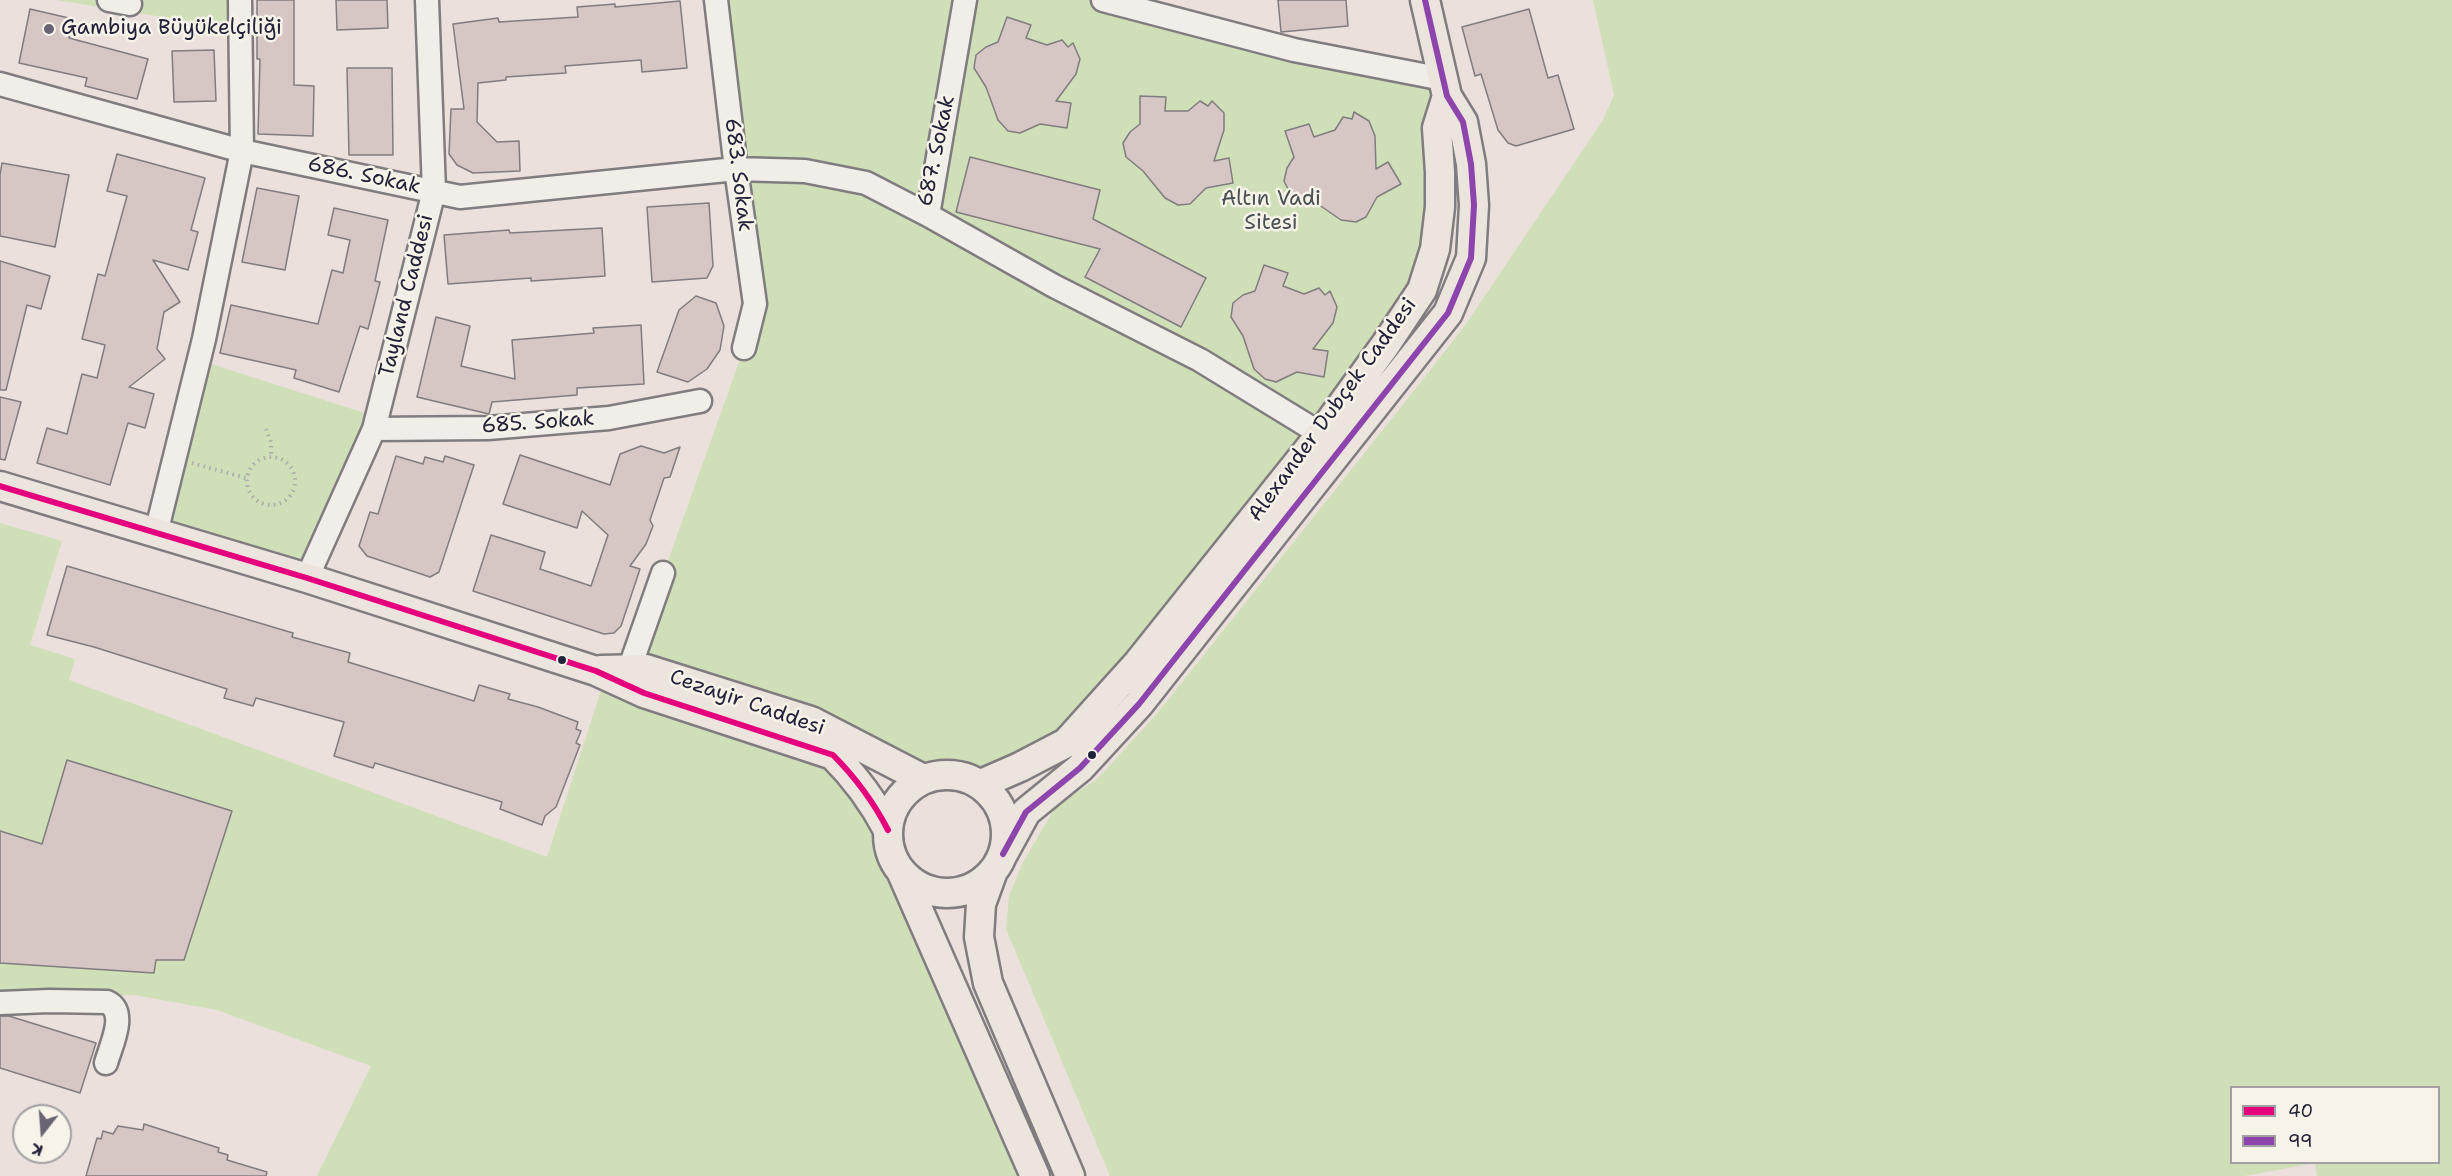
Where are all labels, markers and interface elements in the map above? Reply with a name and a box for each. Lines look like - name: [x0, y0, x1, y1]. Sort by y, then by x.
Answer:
- place label: Gambiya Büyükelçiliği: [61, 16, 282, 42]
- marker: Gambiya Büyükelçiliği: [42, 22, 56, 36]
- street label: 687. Sokak: [913, 93, 961, 209]
- street label: 683. Sokak: [719, 117, 757, 233]
- street label: 686. Sokak: [305, 152, 423, 200]
- park label: Altın Vadi Sitesi: [1221, 187, 1321, 237]
- street label: Tayland Caddesi: [375, 212, 439, 380]
- street label: Alexander Dubçek Caddesi: [1243, 293, 1423, 527]
- street label: 685. Sokak: [481, 406, 595, 440]
- unlabelled marker: [556, 654, 568, 666]
- street label: Cezayir Caddesi: [666, 665, 828, 741]
- unlabelled marker: [1086, 749, 1098, 761]
- legend: [2230, 1086, 2440, 1164]
- text: 40: [2288, 1099, 2313, 1123]
- north arrow: [12, 1104, 72, 1164]
- text: 99: [2288, 1129, 2312, 1153]
- text: K: [29, 1138, 45, 1161]

